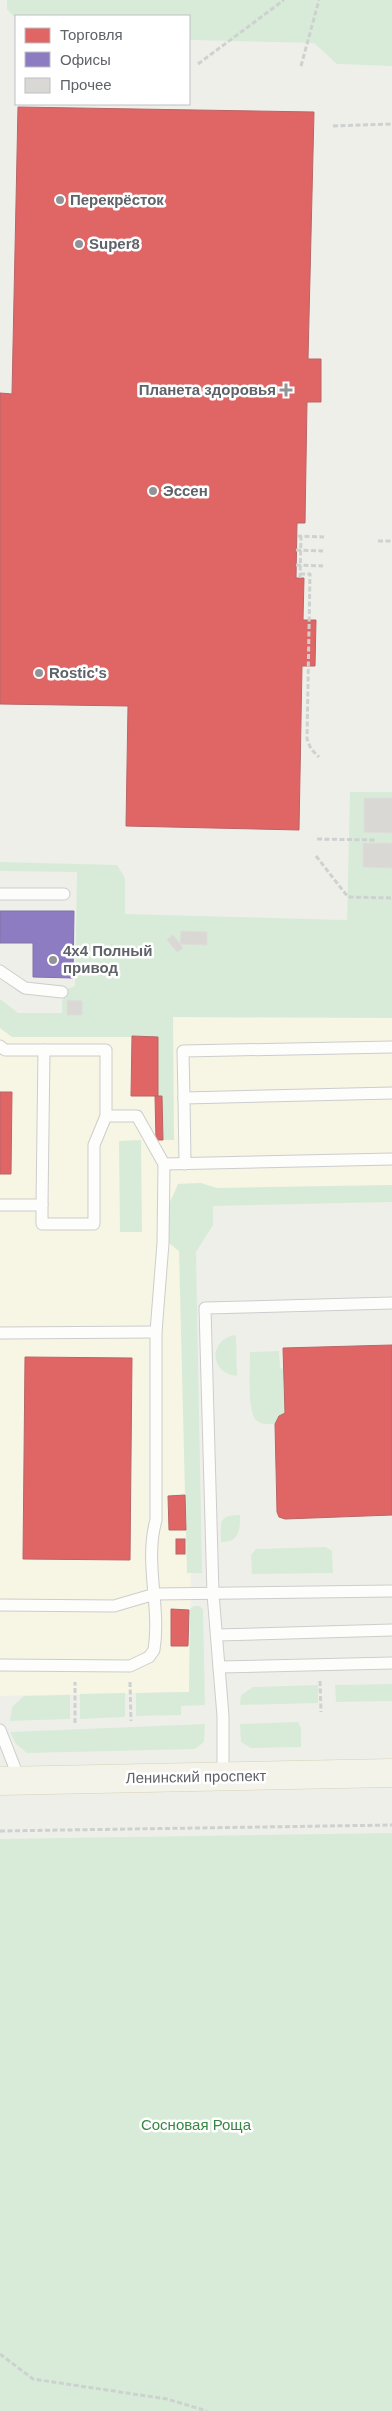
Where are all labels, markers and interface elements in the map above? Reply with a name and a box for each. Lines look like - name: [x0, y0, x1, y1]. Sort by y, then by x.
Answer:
- legend: [15, 15, 190, 105]
- text: Торговля: [60, 26, 123, 43]
- text: Офисы: [60, 51, 111, 68]
- text: Прочее: [60, 76, 112, 93]
- place label: Перекрёсток: [70, 191, 164, 208]
- marker: Перекрёсток: [54, 194, 66, 206]
- place label: Super8: [89, 235, 140, 252]
- marker: Super8: [73, 238, 85, 250]
- place label: Планета здоровья: [139, 381, 276, 398]
- marker: Планета здоровья: [280, 384, 292, 396]
- place label: Эссен: [163, 482, 208, 499]
- marker: Эссен: [147, 485, 159, 497]
- place label: Rostic's: [49, 664, 107, 681]
- marker: Rostic's: [33, 667, 45, 679]
- place label: 4x4 Полный привод: [63, 942, 152, 976]
- marker: 4x4 Полный привод: [47, 954, 59, 966]
- street label: Ленинский проспект: [126, 1767, 267, 1786]
- park label: Сосновая Роща: [141, 2116, 252, 2133]

